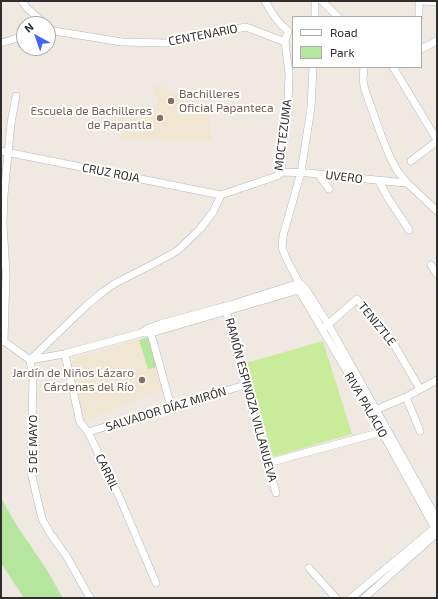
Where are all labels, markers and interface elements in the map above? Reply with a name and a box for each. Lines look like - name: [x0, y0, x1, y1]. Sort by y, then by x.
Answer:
- north arrow: [16, 16, 56, 56]
- legend: [292, 16, 422, 68]
- text: N: [21, 20, 36, 35]
- street label: CENTENARIO: [167, 21, 239, 49]
- text: Road: [330, 25, 358, 39]
- text: Park: [330, 45, 355, 59]
- place label: Bachilleres Oficial Papanteca: [179, 87, 274, 115]
- marker: Bachilleres Oficial Papanteca: [166, 96, 176, 106]
- street label: MOCTEZUMA: [271, 98, 295, 172]
- place label: Escuela de Bachilleres de Papantla: [31, 104, 152, 132]
- marker: Escuela de Bachilleres de Papantla: [155, 113, 165, 123]
- street label: CRUZ ROJA: [81, 160, 141, 186]
- street label: UVERO: [325, 168, 363, 186]
- street label: TENIZTLE: [355, 299, 399, 349]
- street label: RAMÓN ESPINOZA VILLANUEVA: [222, 316, 280, 484]
- place label: Jardín de Niños Lázaro Cárdenas del Río: [12, 366, 134, 394]
- street label: RIVA PALACIO: [341, 370, 391, 440]
- marker: Jardín de Niños Lázaro Cárdenas del Río: [137, 375, 147, 385]
- street label: SALVADOR DÍAZ MIRÓN: [104, 384, 228, 434]
- street label: 5 DE MAYO: [26, 415, 40, 473]
- street label: CARRIL: [92, 452, 122, 492]

